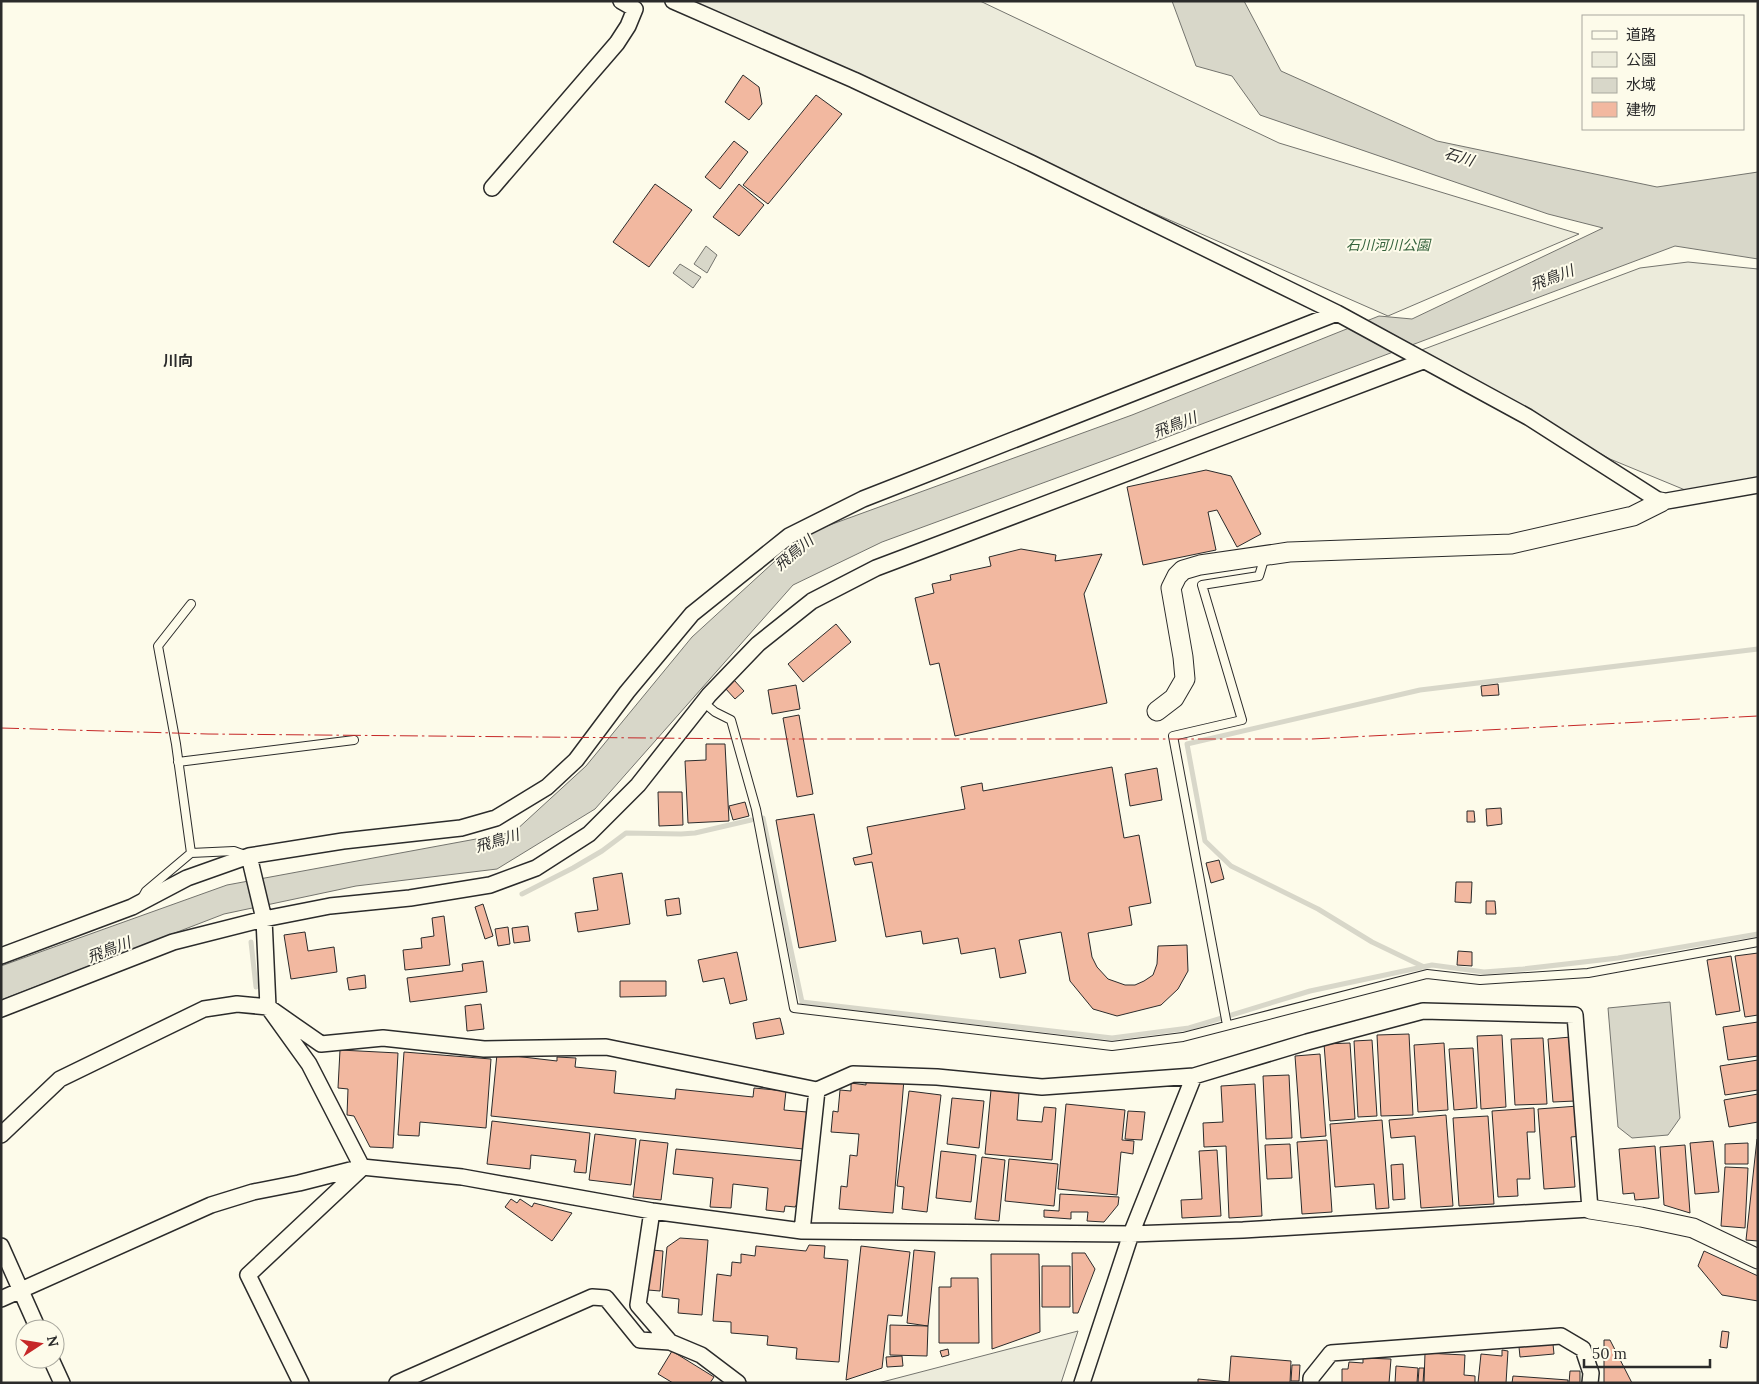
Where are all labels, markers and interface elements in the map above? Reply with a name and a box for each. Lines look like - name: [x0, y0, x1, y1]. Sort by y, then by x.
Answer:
- legend: [1582, 15, 1744, 130]
- text: 道路: [1626, 25, 1656, 44]
- text: 公園: [1626, 50, 1656, 69]
- text: 水域: [1626, 75, 1656, 94]
- text: 建物: [1626, 100, 1656, 119]
- water label: 石川: [1442, 143, 1478, 171]
- park label: 石川河川公園: [1346, 236, 1432, 254]
- water label: 飛鳥川: [1527, 260, 1578, 294]
- district label: 川向: [163, 351, 193, 370]
- water label: 飛鳥川: [1150, 407, 1201, 441]
- water label: 飛鳥川: [770, 530, 819, 574]
- water label: 飛鳥川: [473, 824, 523, 856]
- water label: 飛鳥川: [84, 932, 135, 966]
- north arrow: [15, 1319, 65, 1369]
- text: N: [43, 1334, 63, 1349]
- scale bar: [1584, 1336, 1710, 1368]
- text: 50 m: [1592, 1344, 1627, 1363]

